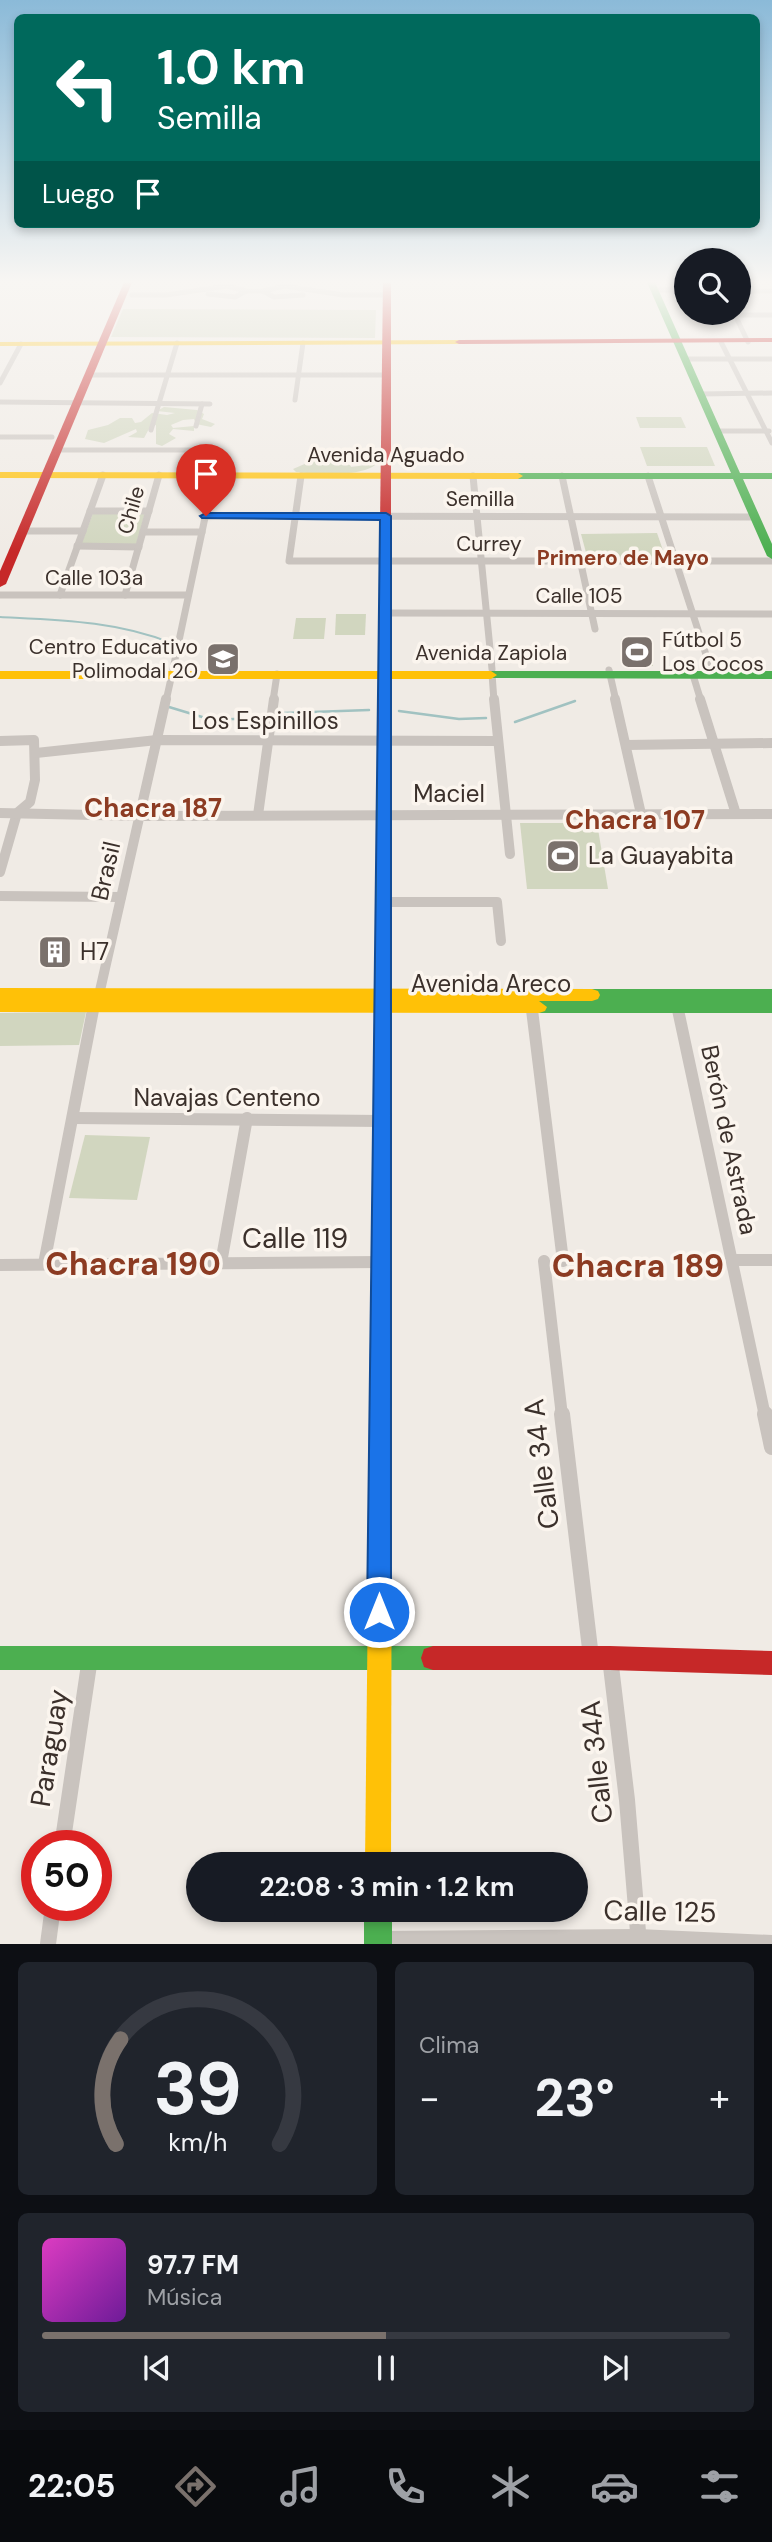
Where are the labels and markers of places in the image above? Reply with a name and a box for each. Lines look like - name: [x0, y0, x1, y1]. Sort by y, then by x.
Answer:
- pin: [176, 444, 236, 516]
- place label: Fútbol 5 Los Cocos: [662, 626, 764, 678]
- place label: Centro Educativo Polimodal 20: [29, 633, 198, 685]
- sports icon: Fútbol 5 Los Cocos: [618, 633, 656, 671]
- school or university icon: Centro Educativo Polimodal 20: [204, 640, 242, 678]
- sports icon: La Guayabita: [544, 837, 582, 875]
- place label: La Guayabita: [588, 840, 734, 871]
- building icon: H7: [36, 933, 74, 971]
- place label: H7: [80, 936, 109, 967]

